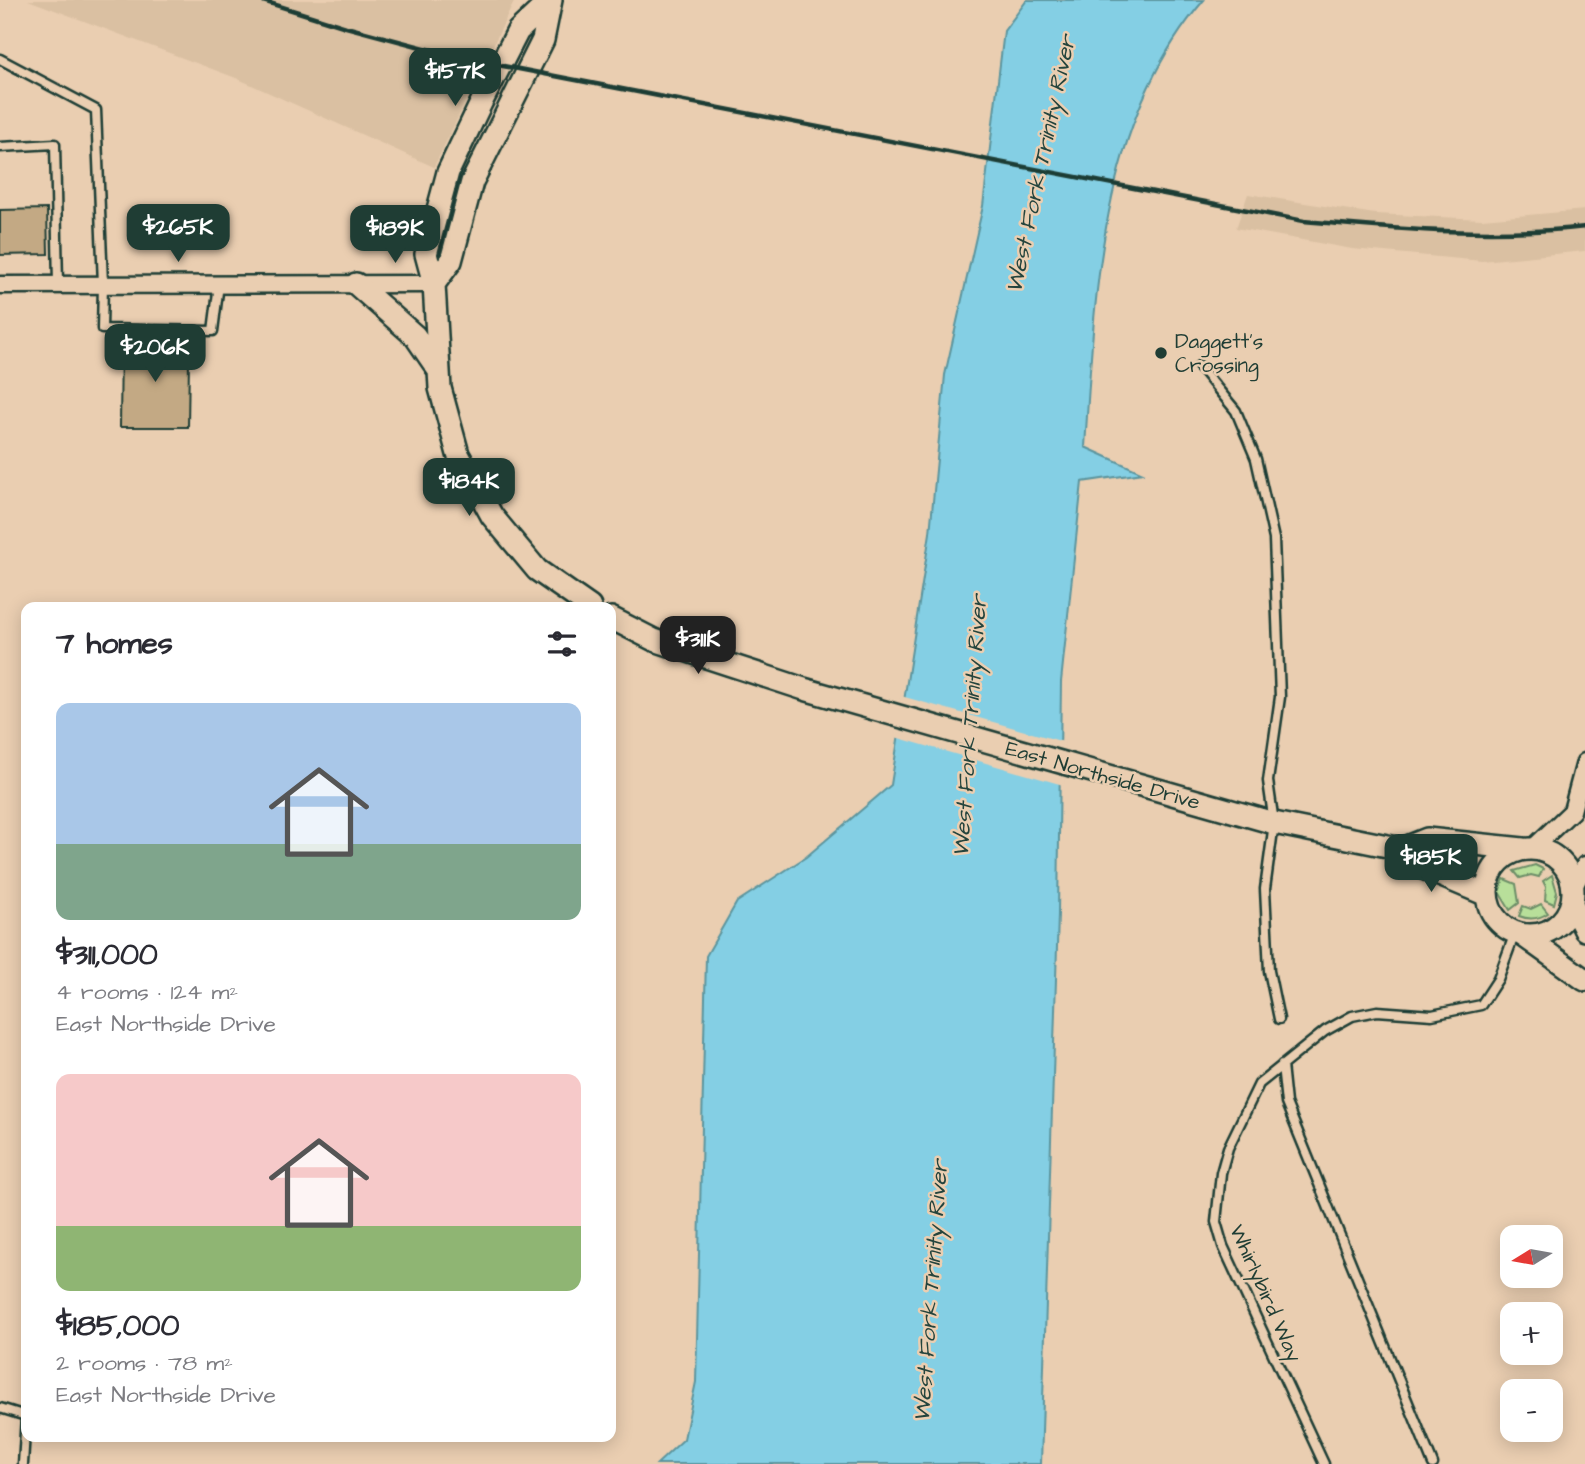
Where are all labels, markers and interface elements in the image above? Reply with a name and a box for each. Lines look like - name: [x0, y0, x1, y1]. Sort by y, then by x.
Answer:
- water label: West Fork Trinity River: [998, 30, 1085, 296]
- pin: $157K: [406, 48, 504, 108]
- text: $157K: [425, 55, 485, 87]
- pin: $265K: [129, 204, 227, 264]
- pin: $189K: [346, 205, 444, 265]
- text: $265K: [143, 211, 213, 243]
- text: $189K: [366, 212, 424, 244]
- pin: $206K: [106, 324, 204, 384]
- place label: Daggett's Crossing: [1175, 327, 1263, 382]
- text: $206K: [121, 331, 189, 363]
- marker: Daggett's Crossing: [1153, 345, 1169, 361]
- pin: $184K: [420, 458, 518, 518]
- text: $184K: [439, 465, 499, 497]
- water label: West Fork Trinity River: [945, 592, 996, 858]
- pin: $311K: [649, 616, 747, 676]
- text: 7 homes: [56, 623, 173, 665]
- text: $311K: [676, 623, 720, 655]
- icon: filters: [543, 625, 581, 663]
- street label: East Northside Drive: [1002, 734, 1203, 817]
- icon: home: [256, 749, 382, 875]
- pin: $185K: [1382, 834, 1480, 894]
- text: $185K: [1401, 841, 1461, 873]
- text: $311,000: [56, 934, 158, 976]
- text: 4 rooms · 124 m²: [56, 976, 238, 1008]
- text: East Northside Drive: [56, 1008, 276, 1040]
- icon: home: [256, 1120, 382, 1246]
- water label: West Fork Trinity River: [906, 1157, 957, 1423]
- street label: Whirlybird Way: [1220, 1220, 1309, 1368]
- north arrow: [1500, 1225, 1563, 1288]
- map controls: [1500, 1225, 1563, 1442]
- button: +: [1500, 1302, 1563, 1365]
- text: $185,000: [56, 1305, 179, 1347]
- text: 2 rooms · 78 m²: [56, 1347, 233, 1379]
- text: East Northside Drive: [56, 1379, 276, 1411]
- button: −: [1500, 1379, 1563, 1442]

